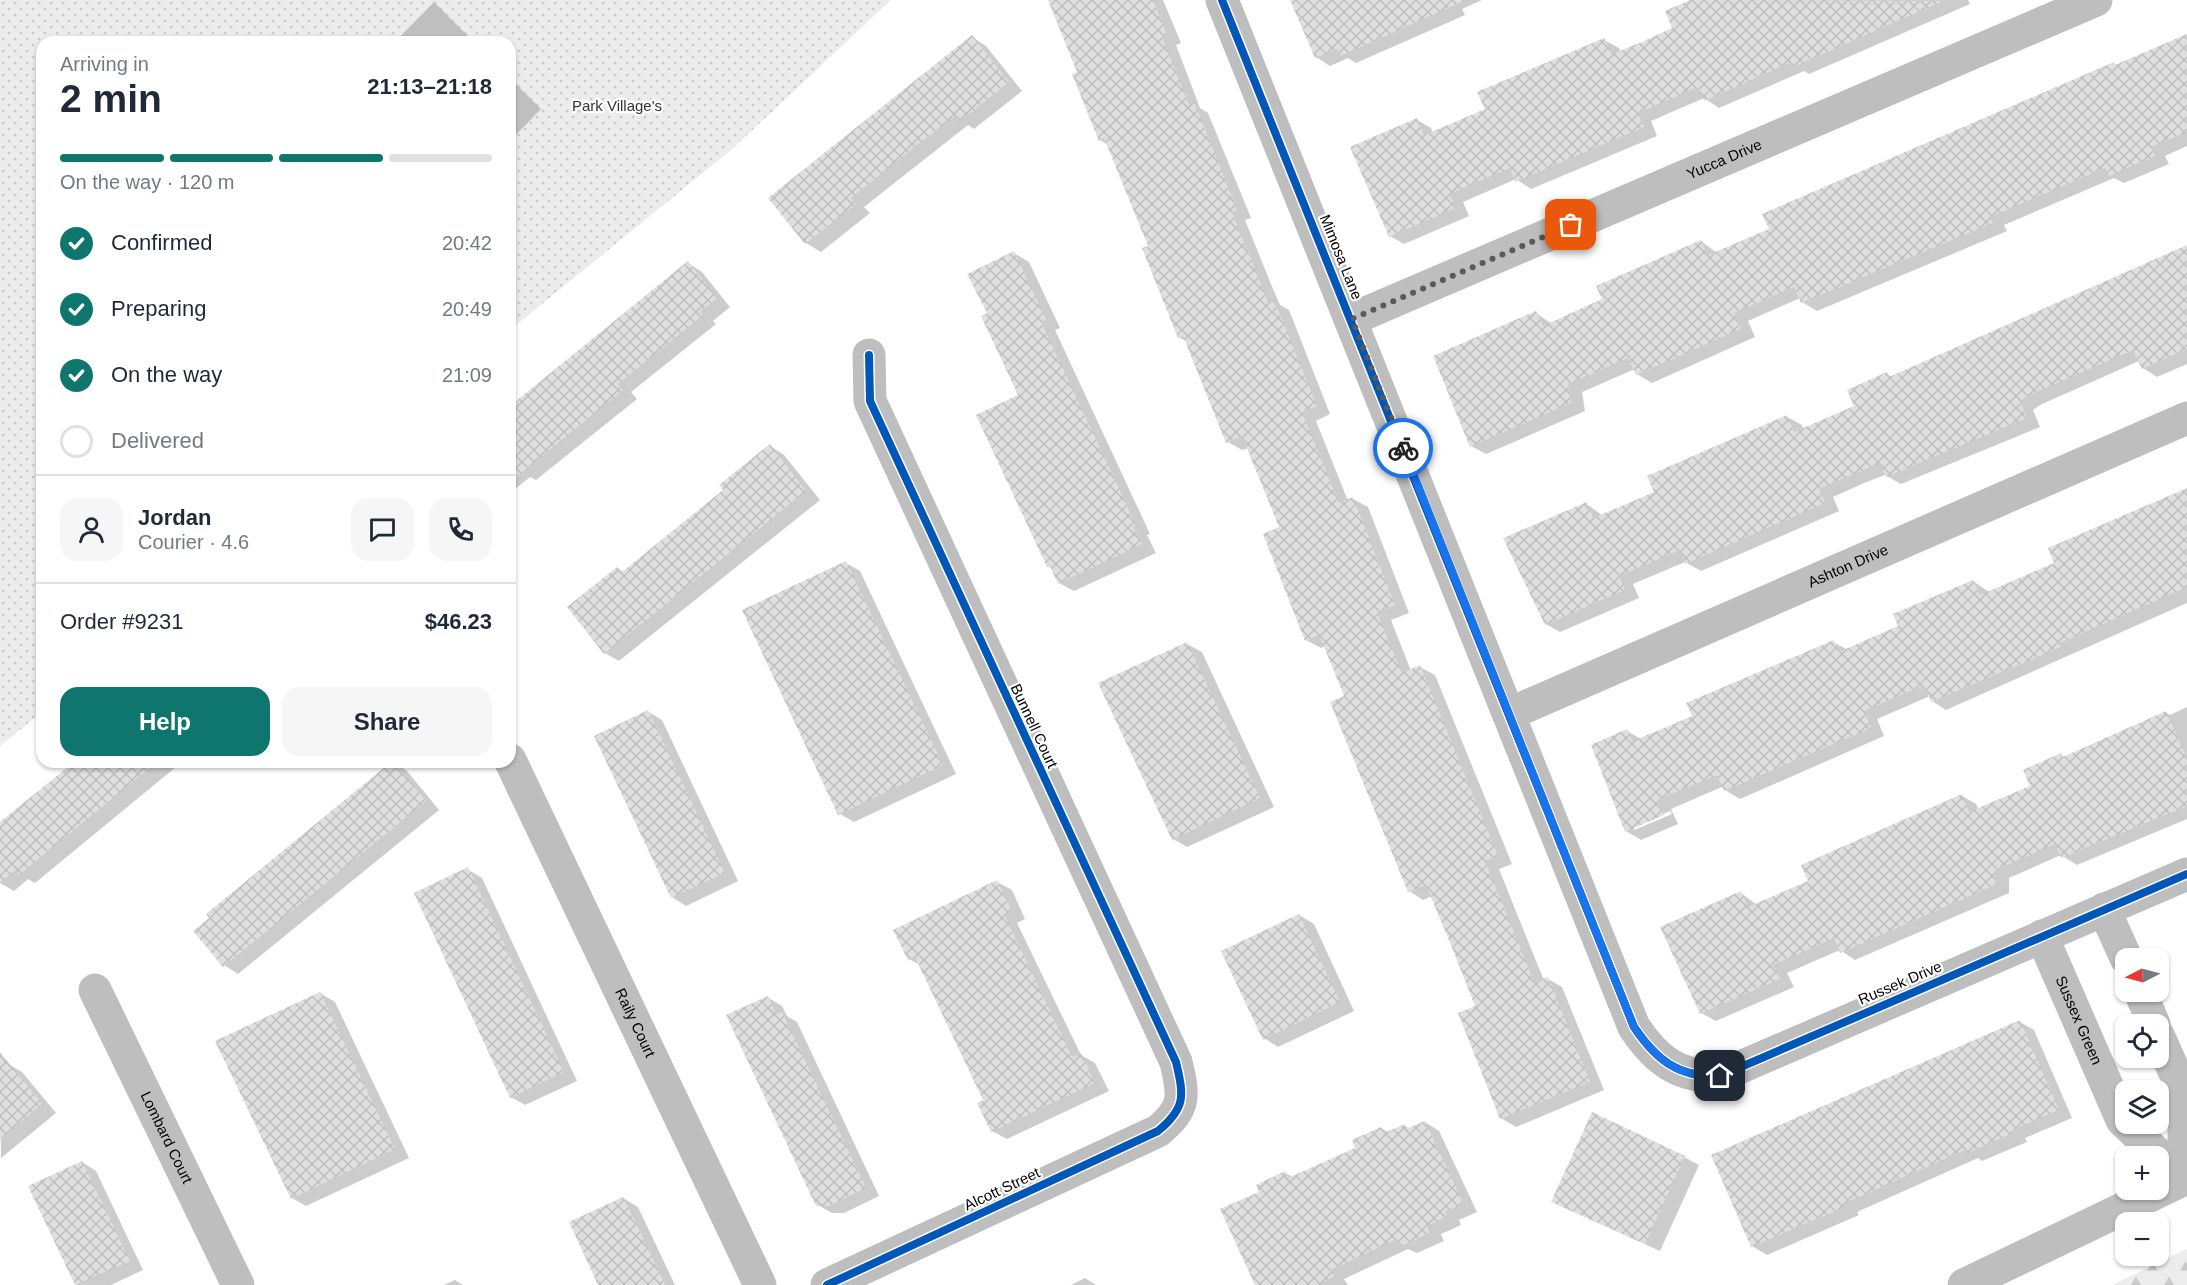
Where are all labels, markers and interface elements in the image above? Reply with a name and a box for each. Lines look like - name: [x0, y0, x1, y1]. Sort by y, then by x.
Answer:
- text: Arriving in: [60, 53, 149, 75]
- text: 21:13–21:18: [367, 74, 492, 99]
- text: 2 min: [60, 77, 162, 120]
- park label: Park Village's: [572, 97, 662, 114]
- street label: Yucca Drive: [1684, 135, 1764, 183]
- text: On the way · 120 m: [60, 171, 235, 193]
- pin: [1545, 199, 1596, 250]
- icon: bag: [1554, 208, 1587, 241]
- street label: Mimosa Lane: [1317, 212, 1366, 302]
- icon: check: [60, 227, 93, 260]
- text: Confirmed: [111, 230, 212, 255]
- text: 20:42: [442, 232, 492, 254]
- icon: check: [60, 293, 93, 326]
- text: Preparing: [111, 296, 206, 321]
- text: 20:49: [442, 298, 492, 320]
- icon: check: [60, 359, 93, 392]
- text: On the way: [111, 362, 222, 387]
- text: 21:09: [442, 364, 492, 386]
- courier: [1373, 418, 1433, 478]
- text: Delivered: [111, 428, 204, 453]
- icon: bike: [1387, 432, 1420, 465]
- button: person: [60, 498, 123, 561]
- button: chat: [351, 498, 414, 561]
- button: phone: [429, 498, 492, 561]
- text: Jordan: [138, 505, 211, 530]
- text: Courier · 4.6: [138, 531, 249, 553]
- street label: Ashton Drive: [1805, 541, 1891, 590]
- text: Order #9231: [60, 609, 184, 634]
- text: $46.23: [425, 609, 492, 634]
- street label: Bunnell Court: [1008, 681, 1062, 771]
- button: Help: [60, 687, 270, 756]
- button: Share: [282, 687, 492, 756]
- north arrow: [2115, 948, 2169, 1002]
- map controls: [2115, 948, 2169, 1266]
- street label: Russek Drive: [1855, 957, 1944, 1008]
- street label: Sussex Green: [2052, 973, 2106, 1067]
- street label: Raily Court: [612, 985, 660, 1060]
- button: locate: [2115, 1014, 2169, 1068]
- pin: [1694, 1050, 1745, 1101]
- icon: home: [1703, 1059, 1736, 1092]
- button: layers: [2115, 1080, 2169, 1134]
- street label: Lombard Court: [138, 1089, 197, 1187]
- button: +: [2115, 1146, 2169, 1200]
- street label: Alcott Street: [961, 1163, 1043, 1214]
- button: −: [2115, 1212, 2169, 1266]

